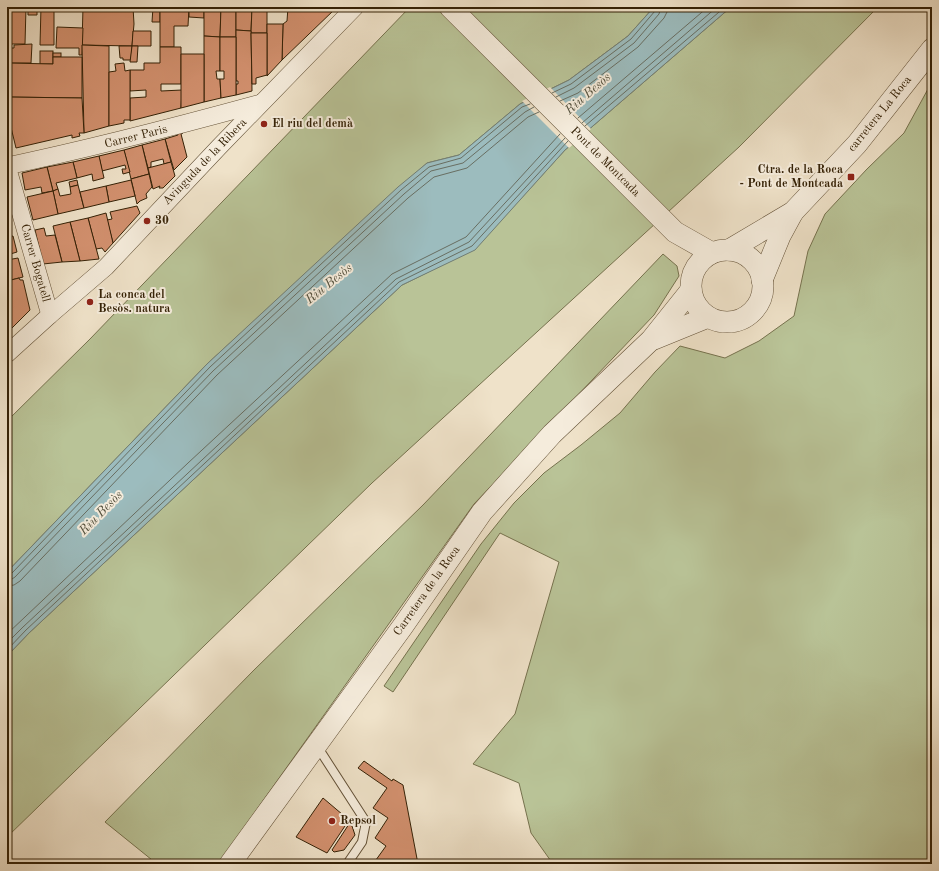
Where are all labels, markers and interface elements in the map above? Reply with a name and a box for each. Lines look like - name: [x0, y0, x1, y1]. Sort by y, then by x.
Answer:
- water label: Riu Besòs: [562, 70, 614, 118]
- street label: carretera La Roca: [846, 74, 914, 154]
- street label: Avinguda de la Ribera: [161, 116, 249, 208]
- place label: El riu del demà: [272, 118, 353, 130]
- marker: El riu del demà: [259, 119, 269, 129]
- street label: Carrer Paris: [103, 123, 169, 151]
- street label: Pont de Montcada: [568, 125, 642, 199]
- place label: Ctra. de la Roca - Pont de Montcada: [739, 164, 843, 190]
- marker: Ctra. de la Roca - Pont de Montcada: [846, 172, 856, 182]
- place label: 30: [155, 215, 169, 227]
- marker: 30: [142, 216, 152, 226]
- street label: Carrer Bogatell: [18, 223, 52, 303]
- water label: Riu Besòs: [302, 261, 355, 307]
- place label: La conca del Besòs. natura: [98, 289, 170, 315]
- marker: La conca del Besòs. natura: [85, 297, 95, 307]
- water label: Riu Besòs: [76, 488, 125, 538]
- street label: Carretera de la Roca: [392, 544, 463, 638]
- place label: Repsol: [340, 815, 376, 827]
- marker: Repsol: [327, 816, 337, 826]

